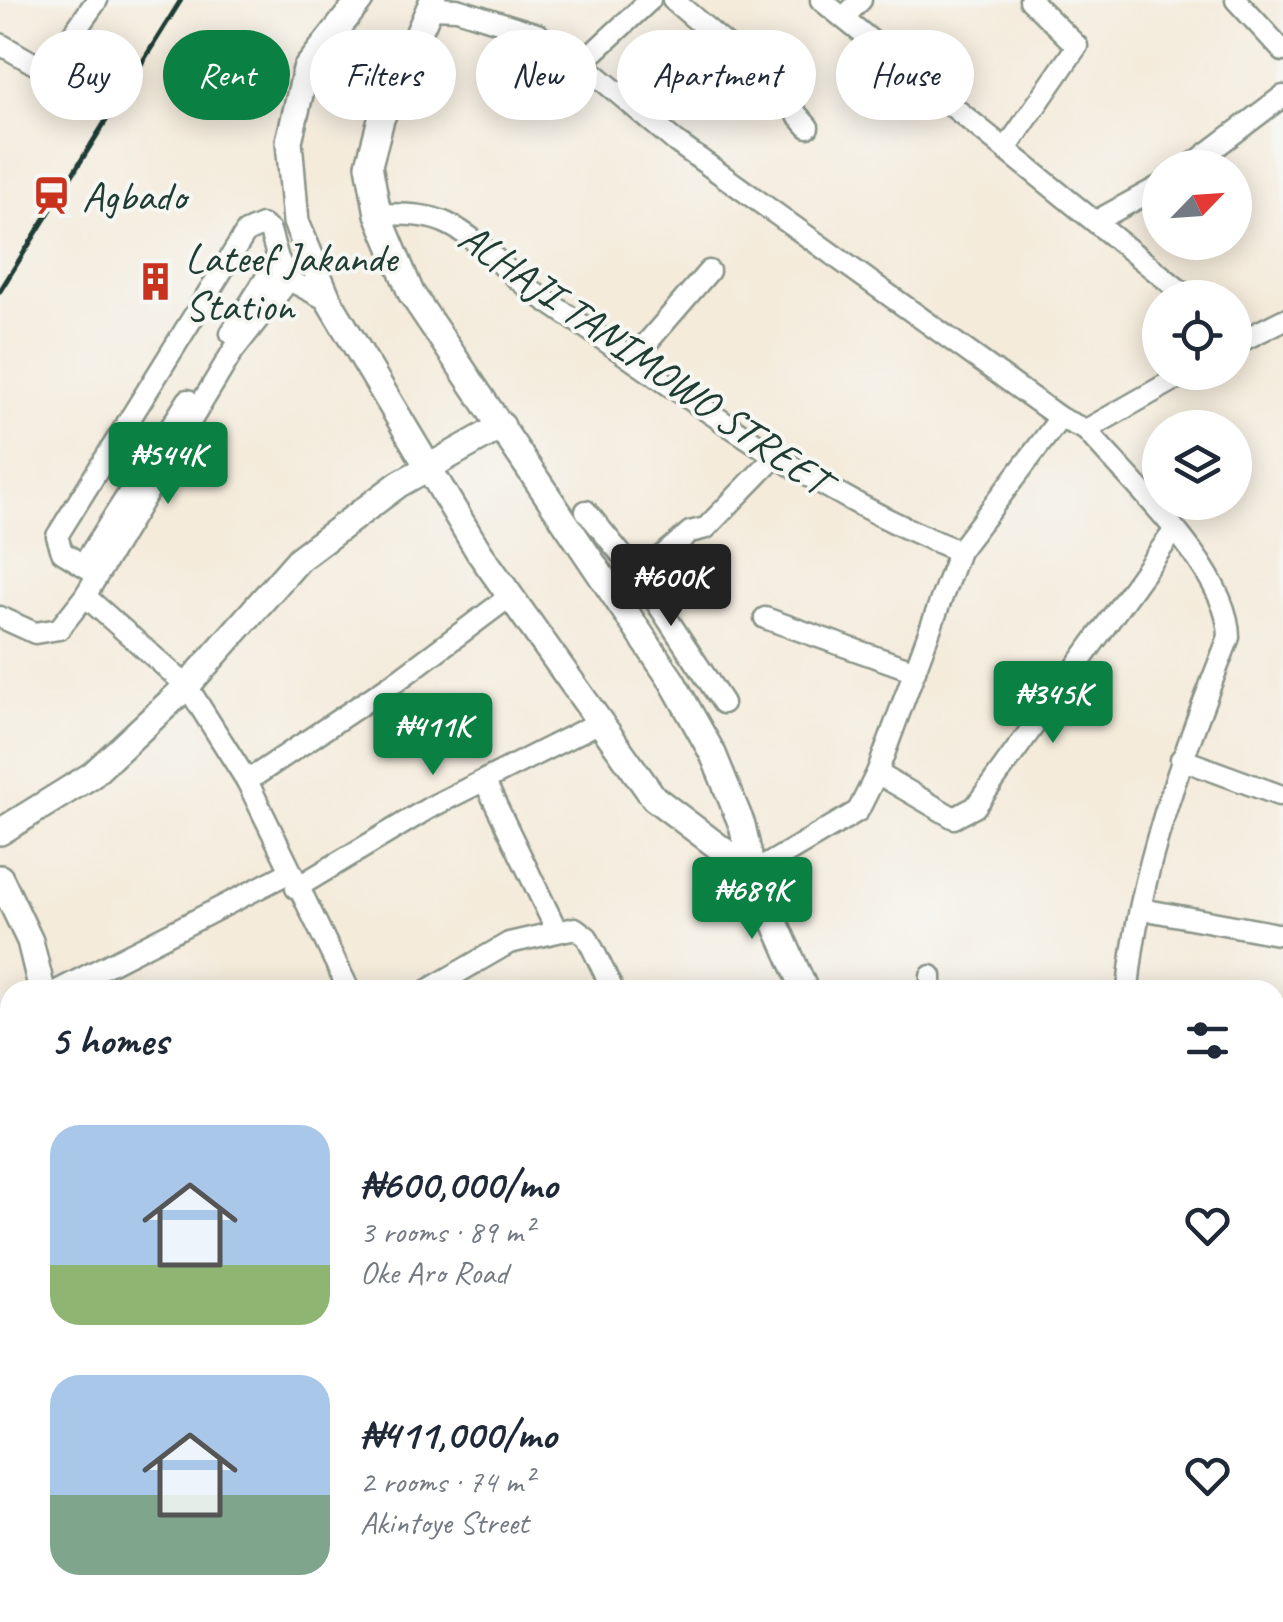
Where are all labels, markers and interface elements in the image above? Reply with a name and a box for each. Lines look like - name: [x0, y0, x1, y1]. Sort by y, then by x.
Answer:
- chip: Buy: [30, 30, 143, 120]
- chip: Rent: [163, 30, 290, 120]
- chip: Filters: [310, 30, 456, 120]
- chip: New: [476, 30, 597, 120]
- chip: Apartment: [617, 30, 816, 120]
- chip: House: [836, 30, 974, 120]
- north arrow: [1142, 150, 1252, 260]
- map controls: [1142, 150, 1252, 520]
- place label: Agbado: [82, 170, 190, 223]
- station icon: Agbado: [31, 175, 73, 217]
- street label: ALHAJI TANIMOWO STREET: [449, 211, 847, 513]
- place label: Lateef Jakande Station: [185, 232, 399, 333]
- building icon: Lateef Jakande Station: [134, 261, 176, 303]
- button: locate: [1142, 280, 1252, 390]
- button: layers: [1142, 410, 1252, 520]
- pin: ₦544K: [98, 422, 238, 507]
- text: ₦544K: [131, 434, 205, 475]
- pin: ₦600K: [601, 544, 741, 629]
- text: ₦600K: [633, 556, 709, 597]
- pin: ₦345K: [983, 661, 1123, 746]
- text: ₦345K: [1016, 673, 1090, 714]
- pin: ₦411K: [363, 693, 503, 778]
- text: ₦411K: [395, 705, 471, 746]
- pin: ₦689K: [682, 857, 822, 942]
- text: ₦689K: [714, 869, 790, 910]
- icon: filters: [1180, 1013, 1235, 1068]
- text: 5 homes: [50, 1014, 168, 1067]
- text: ₦600,000/mo: [360, 1158, 557, 1211]
- icon: home: [130, 1165, 250, 1285]
- icon: heart: [1180, 1198, 1235, 1253]
- text: 3 rooms · 89 m²: [360, 1211, 533, 1252]
- text: Oke Aro Road: [360, 1252, 508, 1293]
- text: ₦411,000/mo: [360, 1408, 556, 1461]
- icon: home: [130, 1415, 250, 1535]
- icon: heart: [1180, 1448, 1235, 1503]
- text: 2 rooms · 74 m²: [360, 1461, 533, 1502]
- text: Akintoye Street: [360, 1502, 528, 1543]

